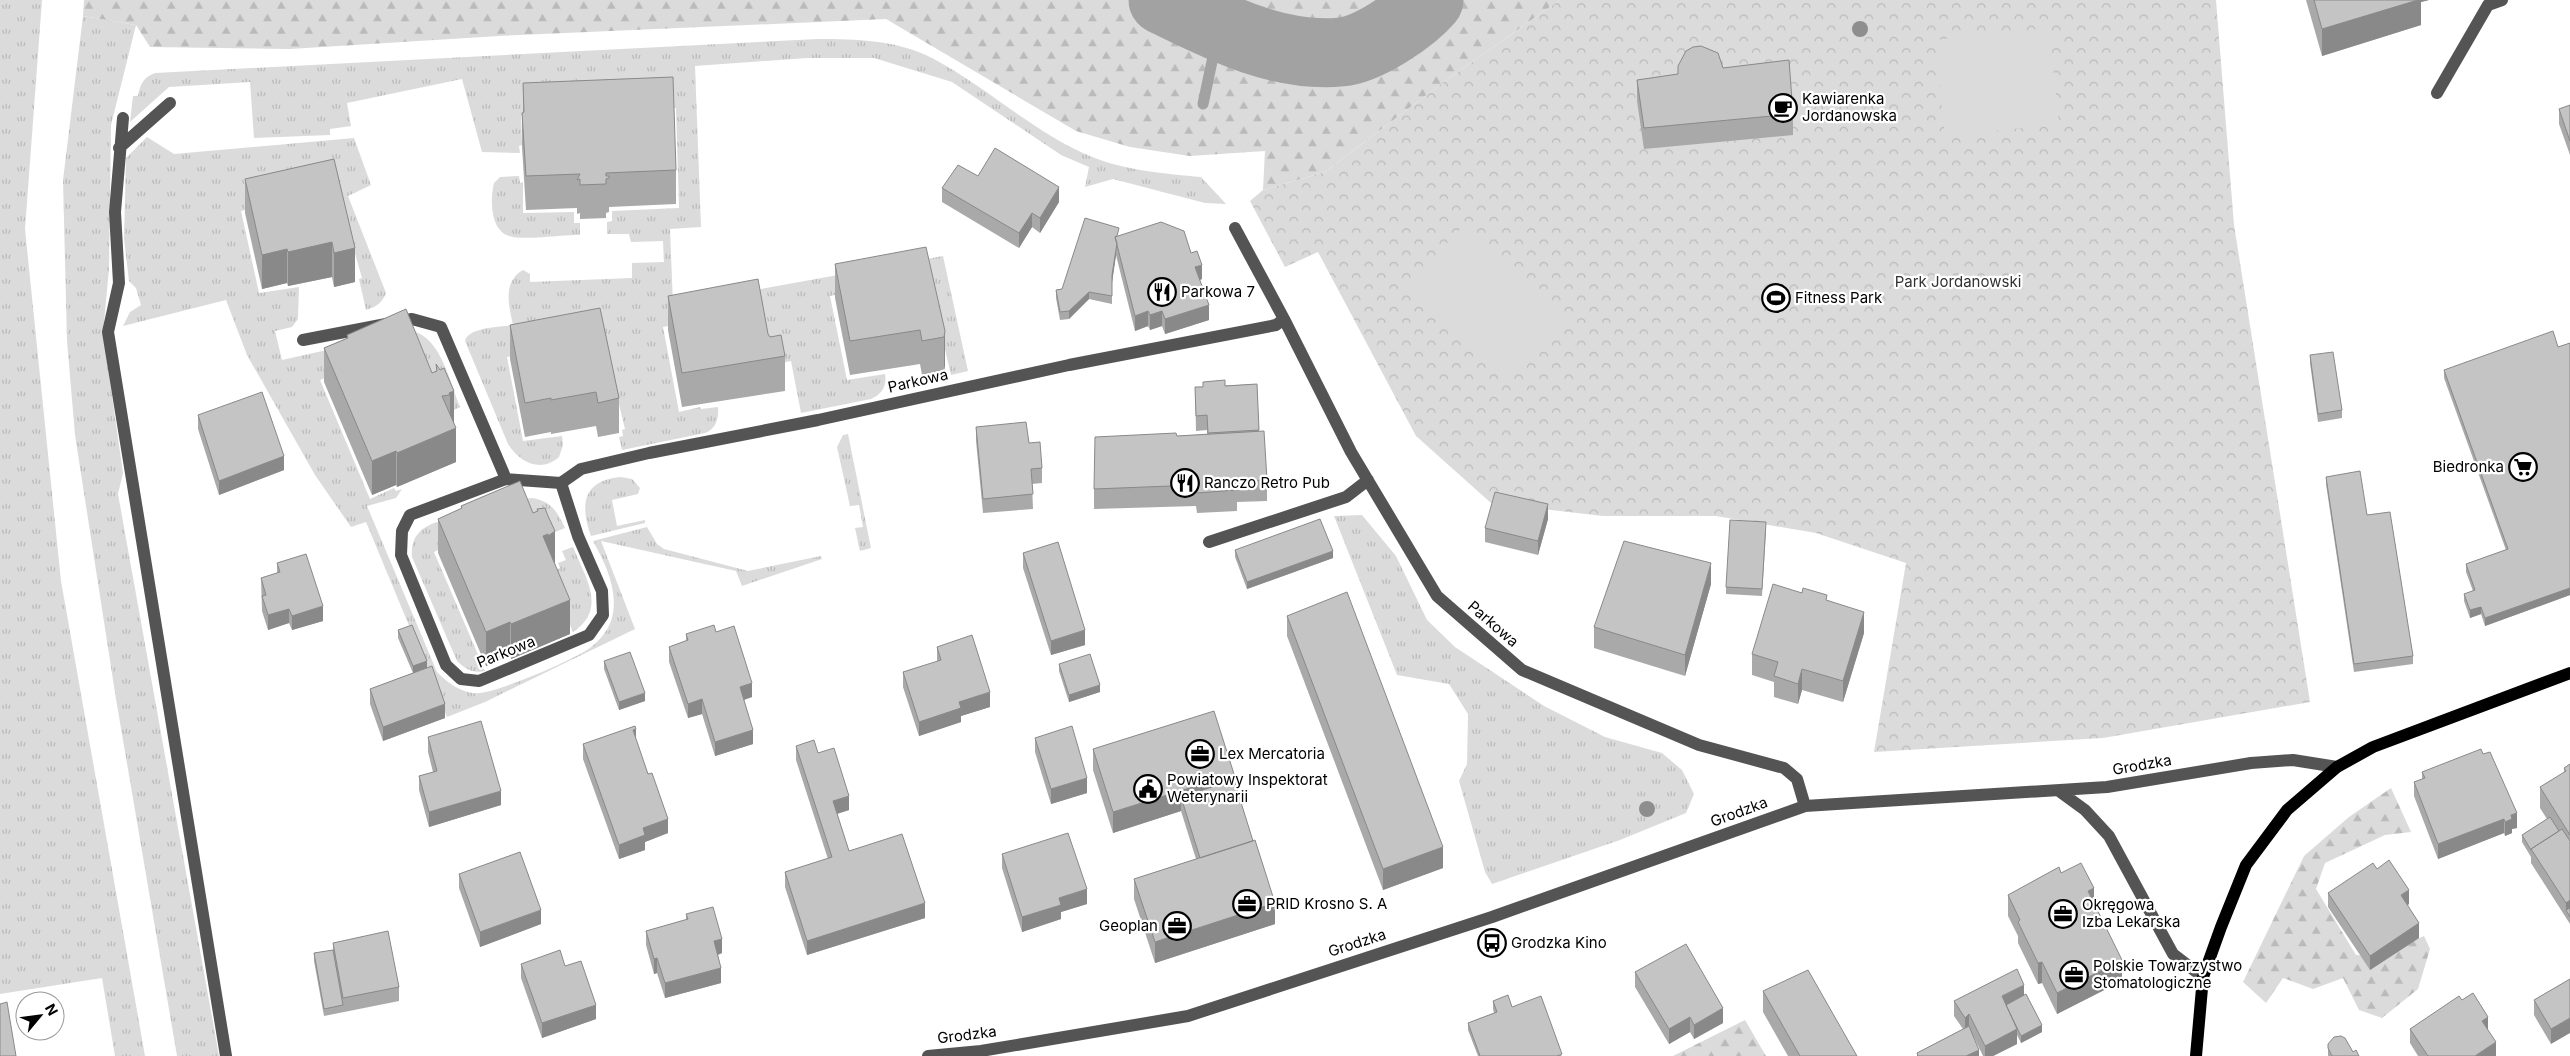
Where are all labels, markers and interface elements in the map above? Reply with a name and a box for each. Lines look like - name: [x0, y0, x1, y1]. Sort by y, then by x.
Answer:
- place label: Kawiarenka Jordanowska: [1802, 89, 1897, 125]
- cafe icon: Kawiarenka Jordanowska: [1768, 93, 1798, 123]
- park label: Park Jordanowski: [1895, 272, 2021, 291]
- restaurant icon: Parkowa 7: [1147, 277, 1177, 307]
- place label: Parkowa 7: [1181, 282, 1255, 301]
- sports icon: Fitness Park: [1761, 283, 1791, 313]
- place label: Fitness Park: [1795, 288, 1883, 307]
- street label: Parkowa: [886, 364, 950, 397]
- supermarket icon: Biedronka: [2508, 452, 2538, 482]
- place label: Biedronka: [2433, 457, 2504, 476]
- restaurant icon: Ranczo Retro Pub: [1170, 468, 1200, 498]
- place label: Ranczo Retro Pub: [1204, 473, 1330, 492]
- street label: Parkowa: [1464, 596, 1523, 651]
- street label: Parkowa: [474, 631, 538, 672]
- office icon: Lex Mercatoria: [1185, 739, 1215, 769]
- place label: Lex Mercatoria: [1219, 744, 1325, 763]
- street label: Grodzka: [2111, 750, 2173, 779]
- place label: Powiatowy Inspektorat Weterynarii: [1167, 770, 1328, 806]
- public building icon: Powiatowy Inspektorat Weterynarii: [1133, 774, 1163, 804]
- street label: Grodzka: [1708, 792, 1770, 831]
- office icon: PRID Krosno S. A: [1232, 889, 1262, 919]
- place label: PRID Krosno S. A: [1266, 894, 1387, 913]
- place label: Okręgowa Izba Lekarska: [2082, 895, 2180, 931]
- office icon: Okręgowa Izba Lekarska: [2048, 899, 2078, 929]
- office icon: Geoplan: [1162, 911, 1192, 941]
- place label: Geoplan: [1099, 916, 1158, 935]
- street label: Grodzka: [1326, 924, 1388, 961]
- bus stop icon: Grodzka Kino: [1477, 928, 1507, 958]
- place label: Grodzka Kino: [1511, 933, 1607, 952]
- place label: Polskie Towarzystwo Stomatologiczne: [2093, 956, 2242, 992]
- office icon: Polskie Towarzystwo Stomatologiczne: [2059, 960, 2089, 990]
- north arrow: [15, 991, 65, 1041]
- text: N: [42, 1001, 62, 1018]
- street label: Grodzka: [936, 1021, 998, 1048]

